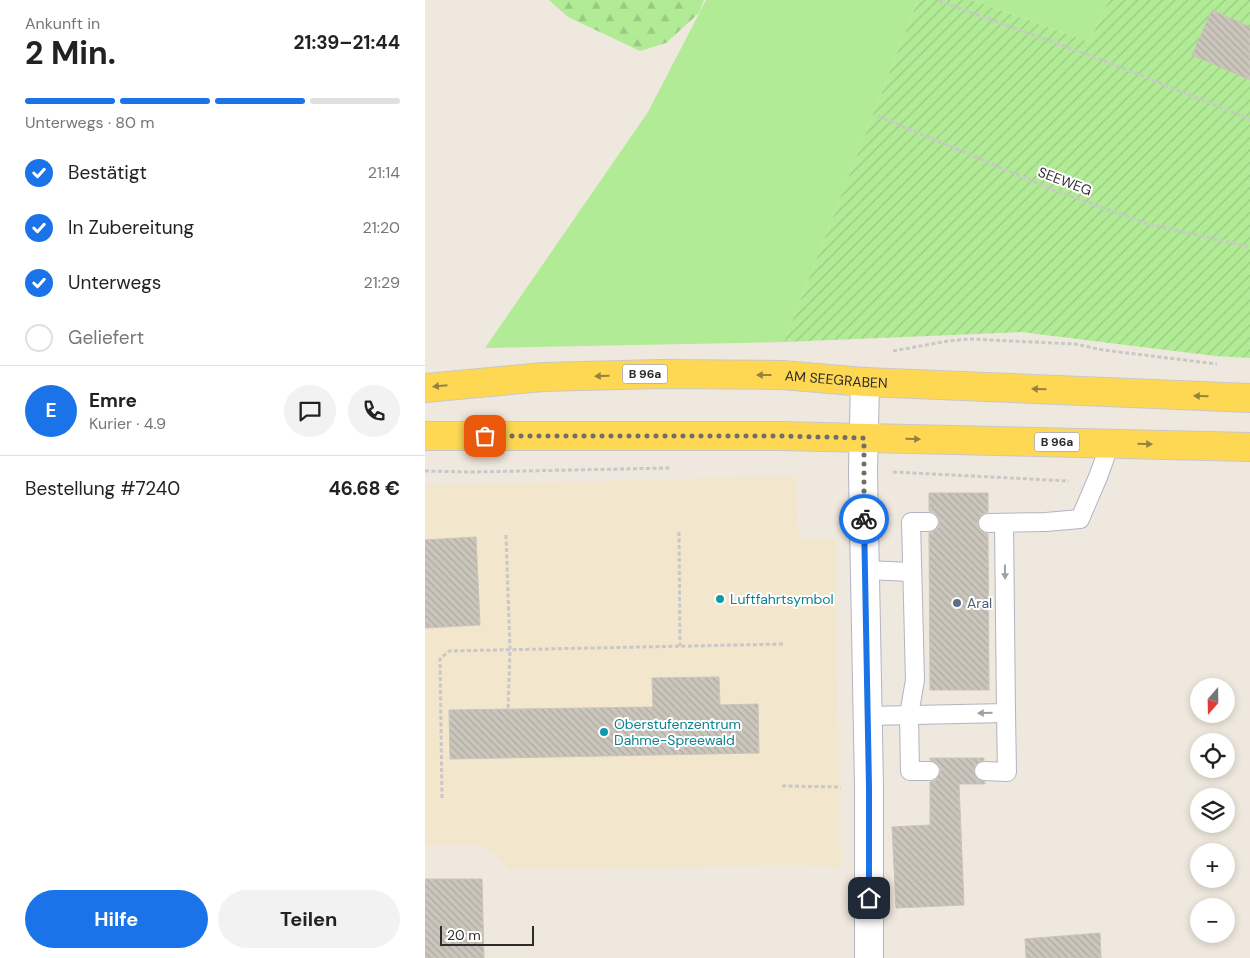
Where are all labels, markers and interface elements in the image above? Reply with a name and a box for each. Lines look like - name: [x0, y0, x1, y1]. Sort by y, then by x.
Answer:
- text: Ankunft in: [25, 13, 100, 34]
- text: 21:39–21:44: [294, 30, 400, 55]
- text: 2 Min.: [25, 32, 116, 74]
- text: Unterwegs · 80 m: [25, 112, 155, 133]
- icon: check: [25, 159, 53, 187]
- text: Bestätigt: [68, 160, 147, 185]
- text: 21:14: [368, 162, 400, 183]
- street label: SEEWEG: [1036, 163, 1094, 199]
- icon: check: [25, 214, 53, 242]
- text: In Zubereitung: [68, 215, 194, 240]
- text: 21:20: [363, 217, 400, 238]
- icon: check: [25, 269, 53, 297]
- text: Unterwegs: [68, 270, 161, 295]
- text: 21:29: [363, 272, 400, 293]
- text: Geliefert: [68, 325, 144, 350]
- road number: B 96a: [623, 364, 667, 384]
- street label: AM SEEGRABEN: [784, 366, 888, 392]
- one-way arrow: [756, 371, 772, 379]
- one-way arrow: [593, 372, 609, 380]
- one-way arrow: [431, 383, 447, 391]
- button: chat: [284, 385, 336, 437]
- button: phone: [348, 385, 400, 437]
- one-way arrow: [1031, 385, 1047, 393]
- text: Emre: [89, 388, 137, 413]
- one-way arrow: [1193, 391, 1209, 399]
- text: E: [45, 398, 57, 423]
- text: Kurier · 4.9: [89, 413, 166, 434]
- pin: [464, 415, 506, 457]
- icon: bag: [471, 422, 499, 450]
- road number: B 96a: [1035, 432, 1079, 452]
- one-way arrow: [905, 435, 921, 443]
- one-way arrow: [1137, 441, 1153, 449]
- text: Bestellung #7240: [25, 476, 180, 501]
- text: 46.68 €: [328, 476, 400, 501]
- courier: [839, 494, 889, 544]
- icon: bike: [850, 505, 878, 533]
- one-way arrow: [1001, 564, 1009, 580]
- place label: Luftfahrtsymbol: [730, 590, 834, 608]
- marker: Luftfahrtsymbol: [714, 593, 726, 605]
- place label: Aral: [967, 594, 992, 612]
- marker: Aral: [951, 597, 963, 609]
- north arrow: [1190, 678, 1235, 722]
- map controls: [1190, 678, 1235, 943]
- one-way arrow: [977, 709, 993, 717]
- place label: Oberstufenzentrum Dahme-Spreewald: [614, 715, 741, 749]
- marker: Oberstufenzentrum Dahme-Spreewald: [598, 726, 610, 738]
- button: locate: [1190, 733, 1235, 778]
- button: layers: [1190, 788, 1235, 833]
- button: +: [1190, 843, 1235, 888]
- pin: [848, 877, 890, 919]
- icon: home: [855, 884, 883, 912]
- button: Hilfe: [25, 890, 208, 948]
- button: Teilen: [218, 890, 400, 948]
- button: −: [1190, 898, 1235, 943]
- scale bar: [440, 923, 534, 946]
- text: 20 m: [447, 926, 481, 944]

